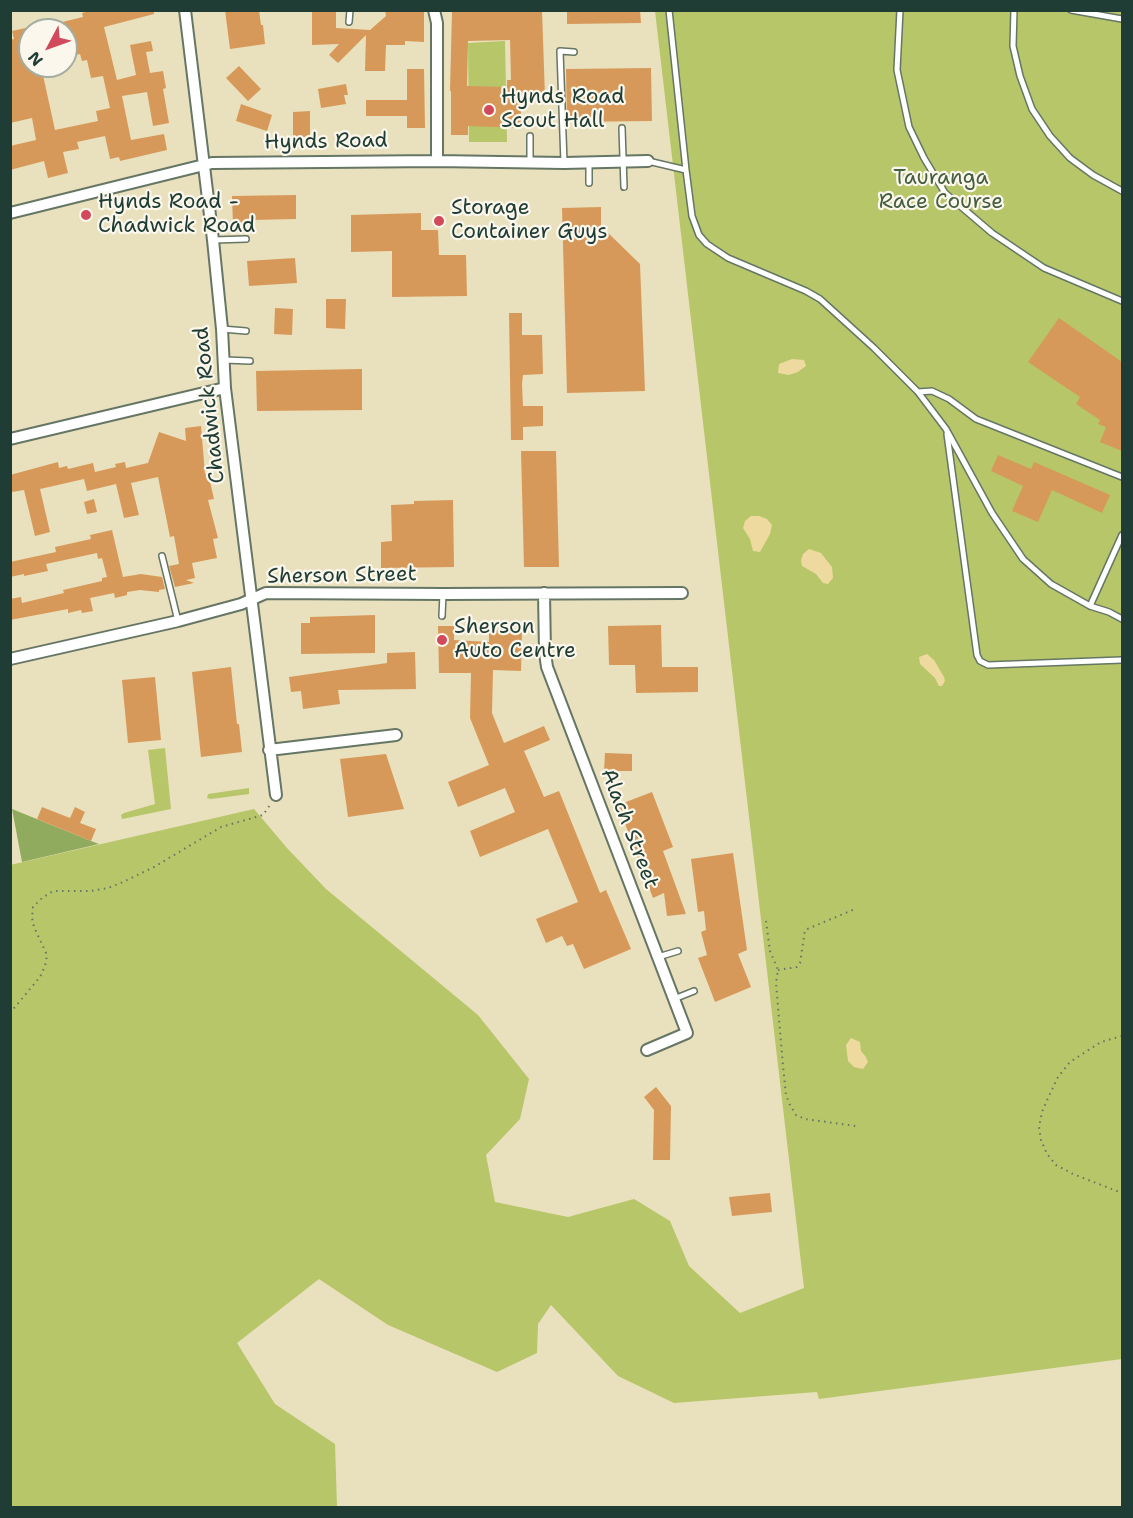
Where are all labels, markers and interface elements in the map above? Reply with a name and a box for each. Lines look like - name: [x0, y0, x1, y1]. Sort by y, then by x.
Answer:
- north arrow: [18, 18, 78, 78]
- text: N: [23, 47, 48, 71]
- place label: Hynds Road Scout Hall: [501, 85, 625, 135]
- marker: Hynds Road Scout Hall: [482, 103, 496, 117]
- street label: Hynds Road: [264, 128, 388, 156]
- park label: Tauranga Race Course: [879, 166, 1003, 216]
- place label: Hynds Road - Chadwick Road: [98, 190, 255, 240]
- place label: Storage Container Guys: [451, 196, 608, 246]
- marker: Hynds Road - Chadwick Road: [79, 208, 93, 222]
- marker: Storage Container Guys: [432, 214, 446, 228]
- street label: Chadwick Road: [189, 325, 231, 485]
- street label: Sherson Street: [267, 562, 417, 590]
- place label: Sherson Auto Centre: [454, 615, 576, 665]
- marker: Sherson Auto Centre: [435, 633, 449, 647]
- street label: Alach Street: [595, 765, 663, 893]

